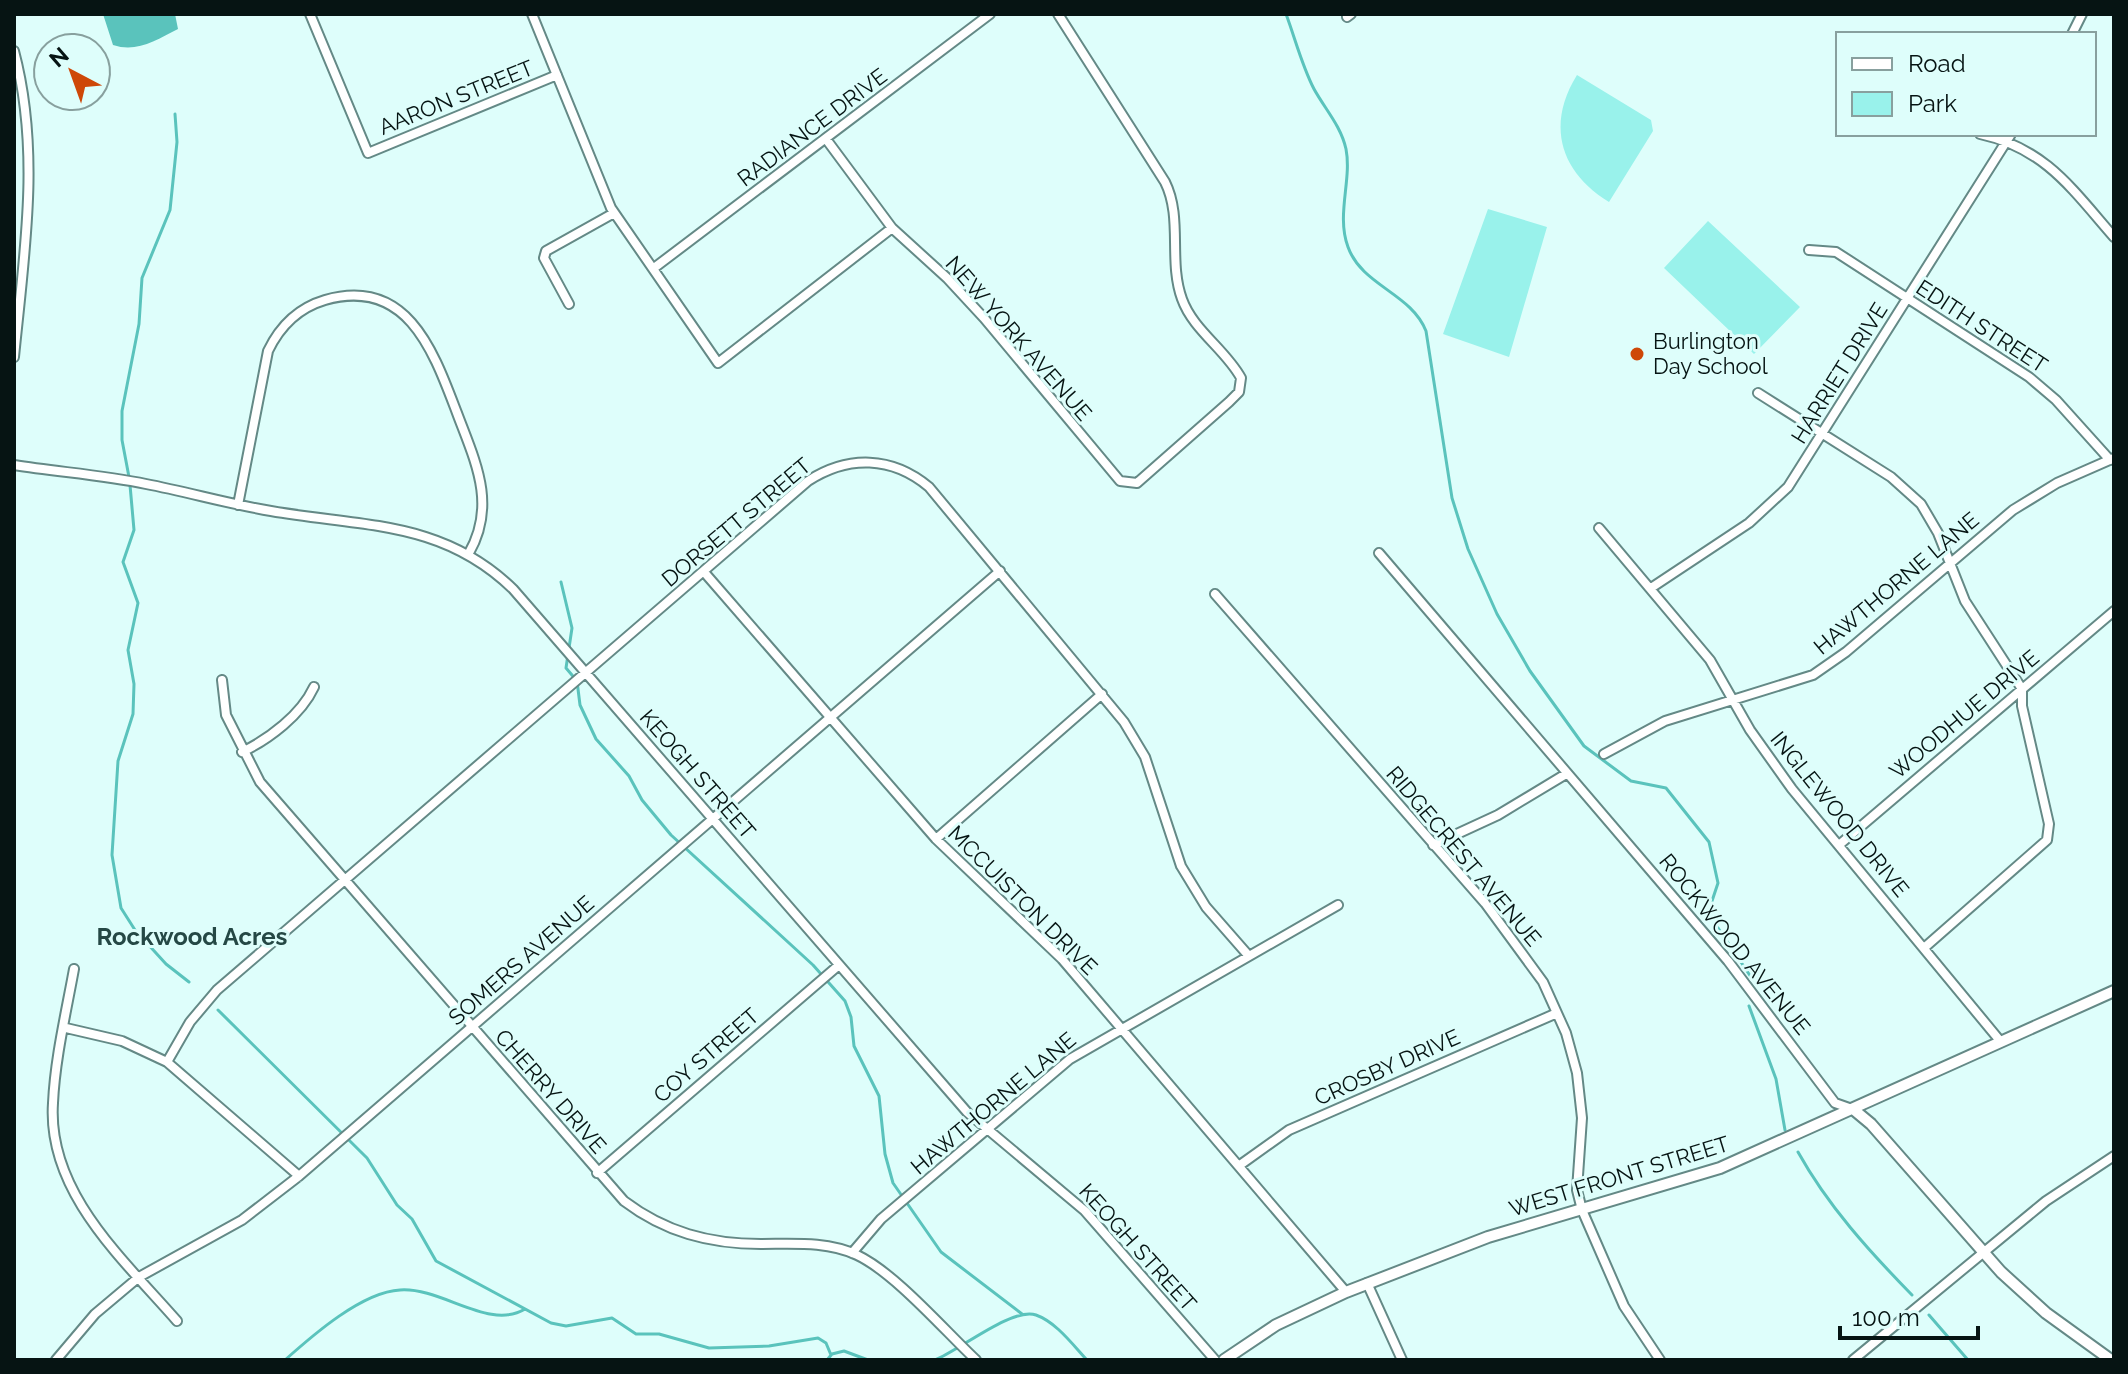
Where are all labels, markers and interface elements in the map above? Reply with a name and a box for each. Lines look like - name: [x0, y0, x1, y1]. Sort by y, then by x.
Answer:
- north arrow: [32, 32, 112, 112]
- legend: [1836, 32, 2096, 136]
- text: N: [44, 42, 74, 72]
- text: Road: [1908, 49, 1966, 78]
- street label: AARON STREET: [375, 54, 538, 140]
- street label: RADIANCE DRIVE: [732, 62, 892, 192]
- text: Park: [1908, 89, 1957, 118]
- street label: NEW YORK AVENUE: [941, 250, 1097, 426]
- street label: EDITH STREET: [1912, 274, 2053, 378]
- street label: HARRIET DRIVE: [1785, 298, 1893, 448]
- place label: Burlington Day School: [1653, 328, 1768, 379]
- marker: Burlington Day School: [1628, 345, 1646, 363]
- street label: DORSETT STREET: [656, 452, 816, 592]
- street label: HAWTHORNE LANE: [1808, 506, 1984, 660]
- street label: WOODHUE DRIVE: [1884, 644, 2044, 784]
- street label: KEOGH STREET: [635, 704, 762, 844]
- street label: INGLEWOOD DRIVE: [1765, 726, 1915, 902]
- street label: RIDGECREST AVENUE: [1381, 761, 1547, 951]
- street label: MCCUISTON DRIVE: [943, 820, 1103, 980]
- street label: ROCKWOOD AVENUE: [1654, 848, 1816, 1040]
- street label: SOMERS AVENUE: [443, 890, 599, 1030]
- district label: Rockwood Acres: [97, 922, 288, 951]
- street label: COY STREET: [648, 1002, 764, 1108]
- street label: CROSBY DRIVE: [1310, 1023, 1464, 1111]
- street label: CHERRY DRIVE: [490, 1024, 612, 1158]
- street label: HAWTHORNE LANE: [905, 1026, 1081, 1180]
- street label: WEST FRONT STREET: [1506, 1130, 1733, 1222]
- street label: KEOGH STREET: [1074, 1178, 1202, 1317]
- scale bar: [1840, 1290, 1978, 1340]
- text: 100 m: [1852, 1303, 1920, 1332]

